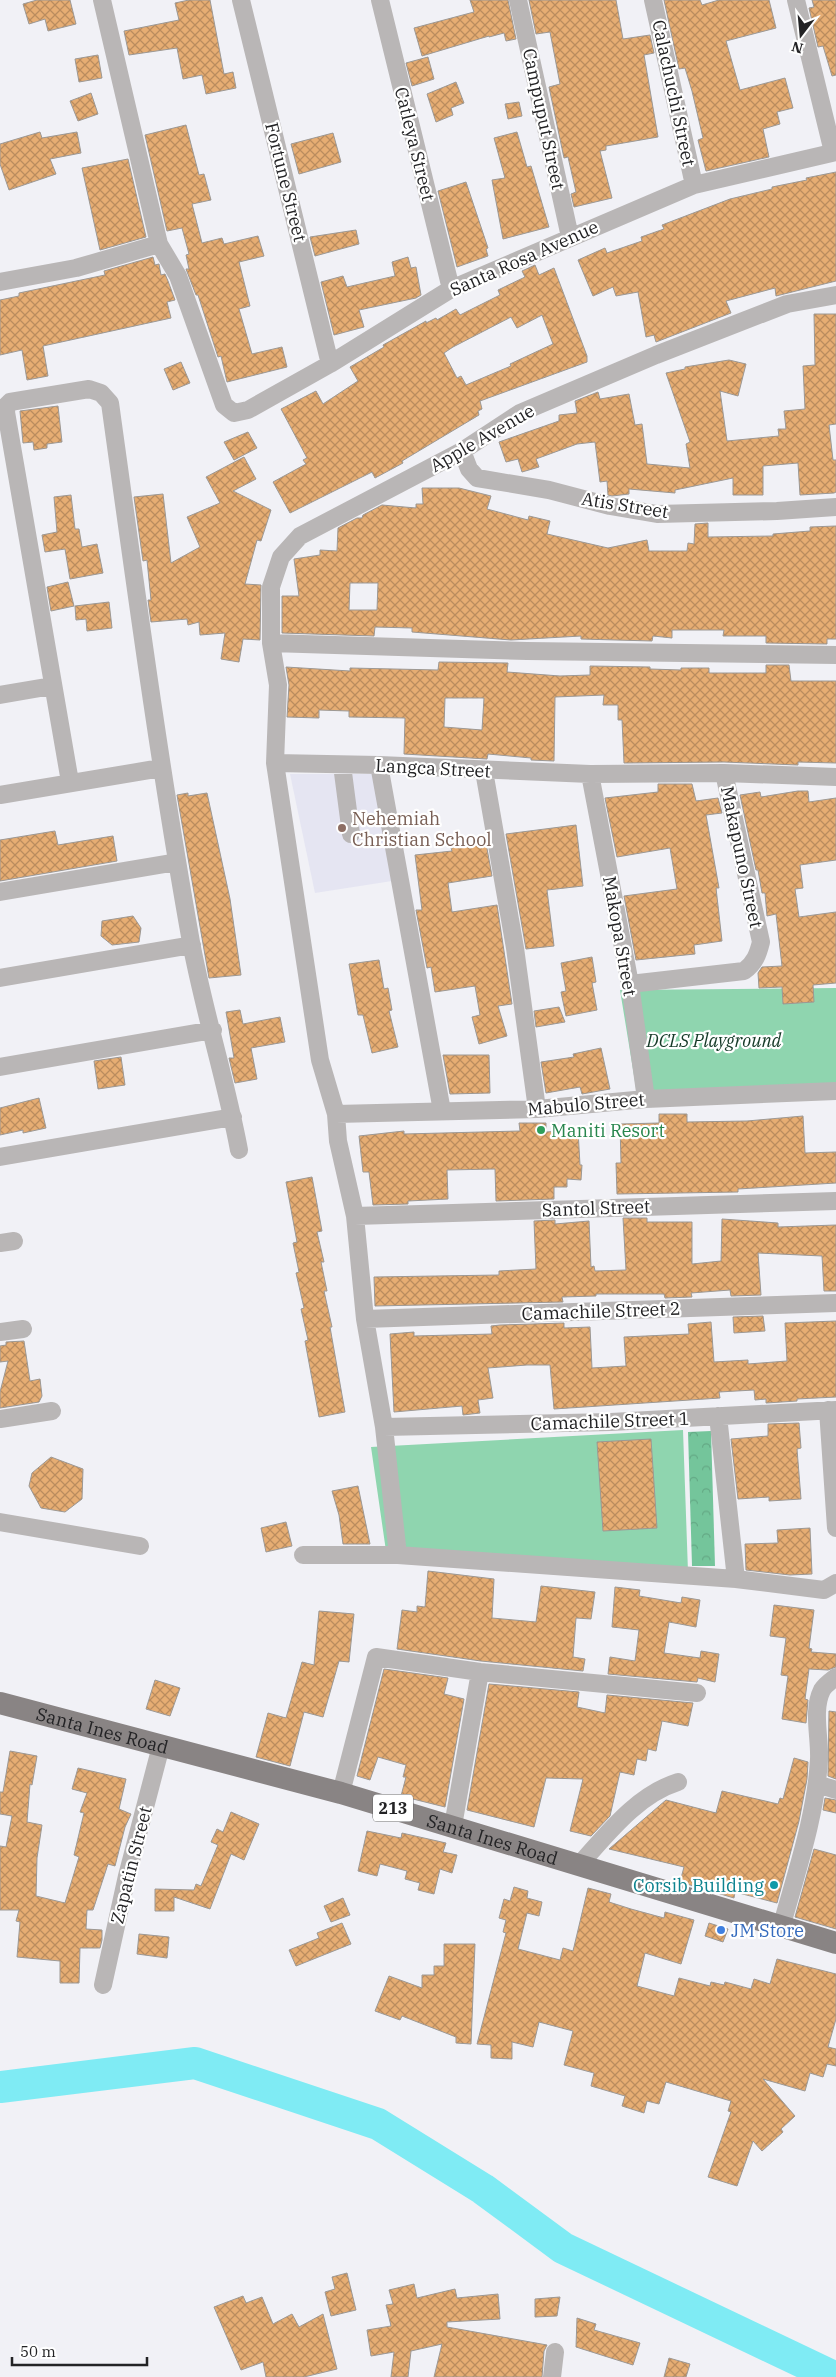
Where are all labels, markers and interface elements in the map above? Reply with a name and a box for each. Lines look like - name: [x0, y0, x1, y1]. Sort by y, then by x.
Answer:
- north arrow: [776, 10, 826, 60]
- street label: Calachuchi Street: [647, 18, 701, 168]
- text: N: [790, 37, 805, 58]
- street label: Campuput Street: [518, 46, 570, 192]
- street label: Catleya Street: [390, 85, 440, 203]
- street label: Fortune Street: [260, 120, 312, 244]
- street label: Santa Rosa Avenue: [446, 215, 602, 301]
- street label: Apple Avenue: [426, 399, 538, 477]
- street label: Atis Street: [580, 487, 670, 523]
- street label: Langca Street: [375, 753, 491, 783]
- street label: Makapuno Street: [716, 784, 768, 930]
- place label: Nehemiah Christian School: [352, 807, 492, 851]
- marker: Nehemiah Christian School: [336, 822, 348, 834]
- street label: Makopa Street: [598, 874, 642, 998]
- park label: DCLS Playground: [646, 1029, 782, 1052]
- street label: Mabulo Street: [526, 1087, 646, 1121]
- place label: Maniti Resort: [551, 1119, 665, 1142]
- marker: Maniti Resort: [535, 1124, 547, 1136]
- street label: Santol Street: [541, 1195, 651, 1221]
- street label: Camachile Street 2: [521, 1297, 681, 1325]
- street label: Camachile Street 1: [530, 1407, 690, 1435]
- street label: Santa Ines Road: [34, 1702, 171, 1758]
- road number: 213: [373, 1795, 413, 1822]
- street label: Zapatin Street: [105, 1804, 157, 1926]
- street label: Santa Ines Road: [424, 1808, 561, 1870]
- place label: Corsib Building: [633, 1874, 764, 1897]
- marker: Corsib Building: [768, 1879, 780, 1891]
- place label: JM Store: [731, 1919, 804, 1942]
- marker: JM Store: [715, 1924, 727, 1936]
- scale bar: [12, 2334, 148, 2366]
- text: 50 m: [20, 2342, 56, 2361]

